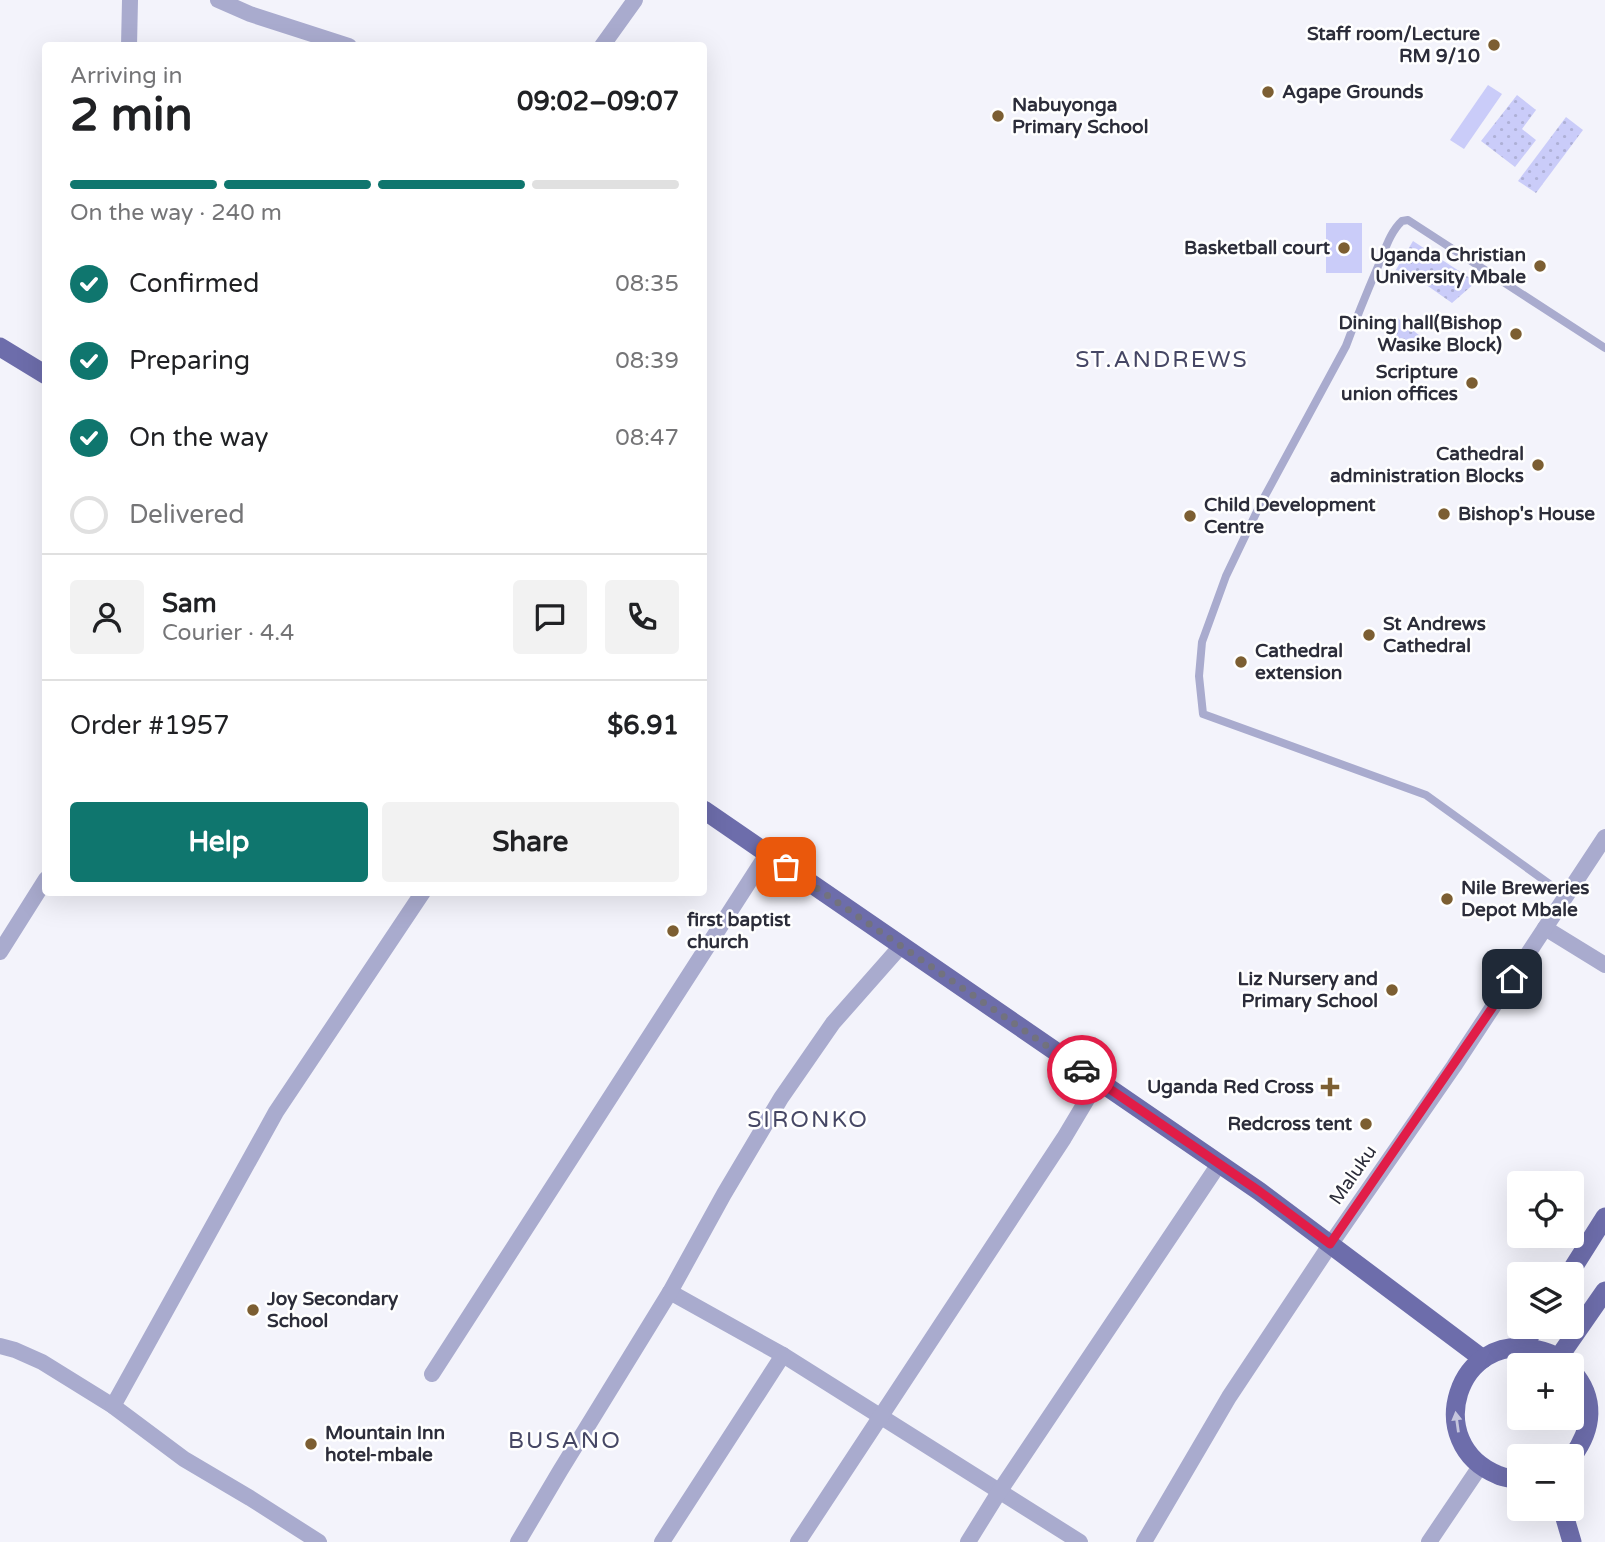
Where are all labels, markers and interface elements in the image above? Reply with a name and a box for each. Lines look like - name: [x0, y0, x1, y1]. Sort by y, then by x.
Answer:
- place label: Staff room/Lecture RM 9/10: [1307, 23, 1480, 67]
- marker: Staff room/Lecture RM 9/10: [1486, 37, 1502, 53]
- text: Arriving in: [70, 62, 183, 90]
- place label: Agape Grounds: [1282, 81, 1423, 104]
- marker: Agape Grounds: [1260, 84, 1276, 100]
- text: 09:02–09:07: [517, 86, 679, 117]
- text: 2 min: [70, 88, 193, 143]
- place label: Nabuyonga Primary School: [1012, 94, 1148, 139]
- marker: Nabuyonga Primary School: [990, 108, 1006, 124]
- text: On the way · 240 m: [70, 199, 282, 227]
- place label: Basketball court: [1184, 237, 1331, 259]
- marker: Basketball court: [1336, 240, 1352, 256]
- place label: Uganda Christian University Mbale: [1370, 244, 1526, 289]
- marker: Uganda Christian University Mbale: [1532, 258, 1548, 274]
- icon: check: [70, 265, 108, 303]
- text: Confirmed: [129, 268, 259, 299]
- text: 08:35: [615, 270, 679, 298]
- place label: Dining hall(Bishop Wasike Block): [1338, 312, 1502, 356]
- marker: Dining hall(Bishop Wasike Block): [1508, 326, 1524, 342]
- icon: check: [70, 342, 108, 380]
- text: Preparing: [129, 345, 250, 376]
- district label: ST.ANDREWS: [1075, 346, 1249, 374]
- text: 08:39: [615, 347, 679, 375]
- place label: Scripture union offices: [1341, 361, 1458, 405]
- marker: Scripture union offices: [1464, 375, 1480, 391]
- icon: check: [70, 419, 108, 457]
- text: On the way: [129, 422, 269, 453]
- text: 08:47: [615, 424, 679, 452]
- place label: Cathedral administration Blocks: [1330, 443, 1524, 487]
- marker: Cathedral administration Blocks: [1530, 457, 1546, 473]
- place label: Child Development Centre: [1204, 494, 1376, 538]
- text: Delivered: [129, 499, 245, 530]
- place label: Bishop's House: [1458, 503, 1595, 526]
- marker: Bishop's House: [1436, 506, 1452, 522]
- marker: Child Development Centre: [1182, 508, 1198, 524]
- button: person: [70, 580, 144, 654]
- button: chat: [513, 580, 587, 654]
- button: phone: [605, 580, 679, 654]
- text: Sam: [162, 588, 217, 619]
- place label: St Andrews Cathedral: [1383, 613, 1486, 657]
- text: Courier · 4.4: [162, 619, 294, 647]
- marker: St Andrews Cathedral: [1361, 627, 1377, 643]
- place label: Cathedral extension: [1255, 640, 1343, 684]
- marker: Cathedral extension: [1233, 654, 1249, 670]
- text: Order #1957: [70, 710, 230, 741]
- text: $6.91: [607, 710, 679, 741]
- button: Help: [70, 802, 368, 882]
- button: Share: [382, 802, 679, 882]
- pin: [756, 837, 816, 897]
- icon: bag: [767, 848, 805, 886]
- place label: Nile Breweries Depot Mbale: [1461, 877, 1589, 922]
- marker: Nile Breweries Depot Mbale: [1439, 891, 1455, 907]
- place label: first baptist church: [687, 909, 791, 953]
- marker: first baptist church: [665, 923, 681, 939]
- pin: [1482, 949, 1542, 1009]
- icon: home: [1493, 960, 1531, 998]
- place label: Liz Nursery and Primary School: [1238, 968, 1378, 1013]
- marker: Liz Nursery and Primary School: [1384, 982, 1400, 998]
- courier: [1047, 1035, 1117, 1105]
- icon: car: [1063, 1051, 1101, 1089]
- place label: Uganda Red Cross: [1147, 1076, 1314, 1099]
- marker: Uganda Red Cross: [1320, 1077, 1340, 1097]
- district label: SIRONKO: [747, 1106, 869, 1134]
- place label: Redcross tent: [1227, 1113, 1353, 1135]
- marker: Redcross tent: [1358, 1116, 1374, 1132]
- street label: Maluku: [1325, 1141, 1381, 1209]
- map controls: [1507, 1171, 1584, 1521]
- button: locate: [1507, 1171, 1584, 1248]
- button: layers: [1507, 1262, 1584, 1339]
- place label: Joy Secondary School: [266, 1288, 399, 1332]
- marker: Joy Secondary School: [245, 1302, 261, 1318]
- button: +: [1507, 1353, 1584, 1430]
- one-way arrow: [1451, 1411, 1462, 1433]
- place label: Mountain Inn hotel-mbale: [325, 1422, 445, 1466]
- district label: BUSANO: [508, 1427, 622, 1455]
- marker: Mountain Inn hotel-mbale: [303, 1436, 319, 1452]
- button: −: [1507, 1444, 1584, 1521]

